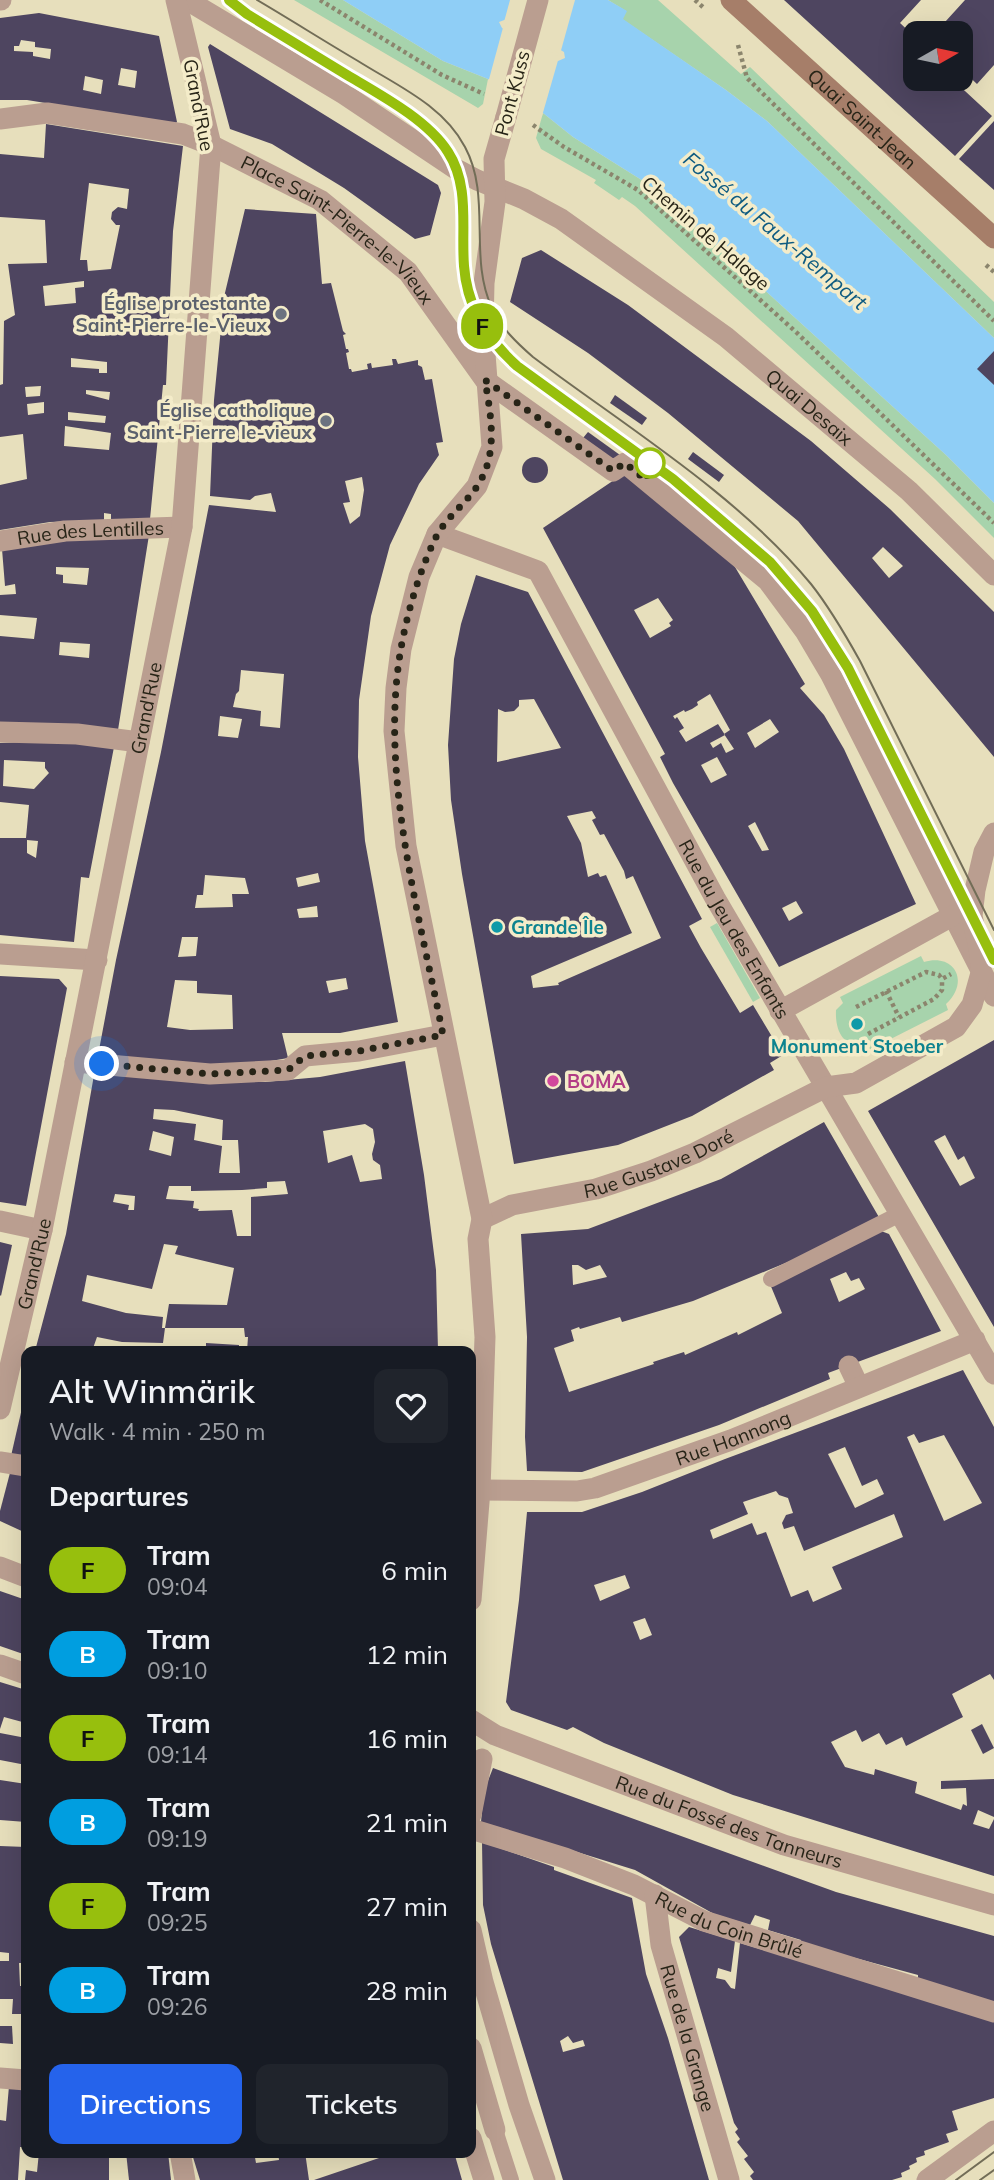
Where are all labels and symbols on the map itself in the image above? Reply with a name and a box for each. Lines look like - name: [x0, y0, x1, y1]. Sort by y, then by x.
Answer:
- north arrow: [903, 21, 973, 91]
- street label: Pont Kuss: [489, 48, 535, 138]
- street label: Grand'Rue: [178, 57, 220, 153]
- street label: Quai Saint-Jean: [803, 63, 922, 174]
- water label: Fossé du Faux-Rempart: [678, 146, 873, 315]
- street label: Place Saint-Pierre-le-Vieux: [237, 150, 439, 309]
- street label: Chemin de Halage: [637, 171, 775, 295]
- place label: Église protestante Saint-Pierre-le-Vieux: [76, 291, 268, 337]
- line badge: F: [459, 303, 505, 349]
- marker: Église protestante Saint-Pierre-le-Vieux: [273, 306, 289, 322]
- street label: Quai Desaix: [761, 364, 858, 451]
- place label: Église catholique Saint-Pierre le-vieux: [127, 398, 313, 444]
- marker: Église catholique Saint-Pierre le-vieux: [318, 413, 334, 429]
- unlabelled marker: [635, 448, 665, 478]
- street label: Rue des Lentilles: [15, 516, 164, 550]
- street label: Grand'Rue: [125, 660, 167, 756]
- street label: Rue du Jeu des Enfants: [674, 835, 795, 1023]
- place label: Grande Île: [511, 915, 604, 939]
- marker: Grande Île: [489, 919, 505, 935]
- marker: Monument Stoeber: [849, 1016, 865, 1032]
- place label: Monument Stoeber: [771, 1034, 944, 1058]
- your location: [84, 1046, 119, 1081]
- place label: BOMA: [567, 1069, 627, 1093]
- marker: BOMA: [545, 1073, 561, 1089]
- street label: Rue Gustave Doré: [582, 1124, 737, 1203]
- street label: Grand'Rue: [12, 1216, 56, 1312]
- street label: Rue Hannong: [672, 1405, 794, 1471]
- street label: Rue du Fossé des Tanneurs: [612, 1770, 845, 1873]
- street label: Rue du Coin Brûlé: [651, 1886, 806, 1963]
- street label: Rue de la Grange: [655, 1961, 721, 2114]

